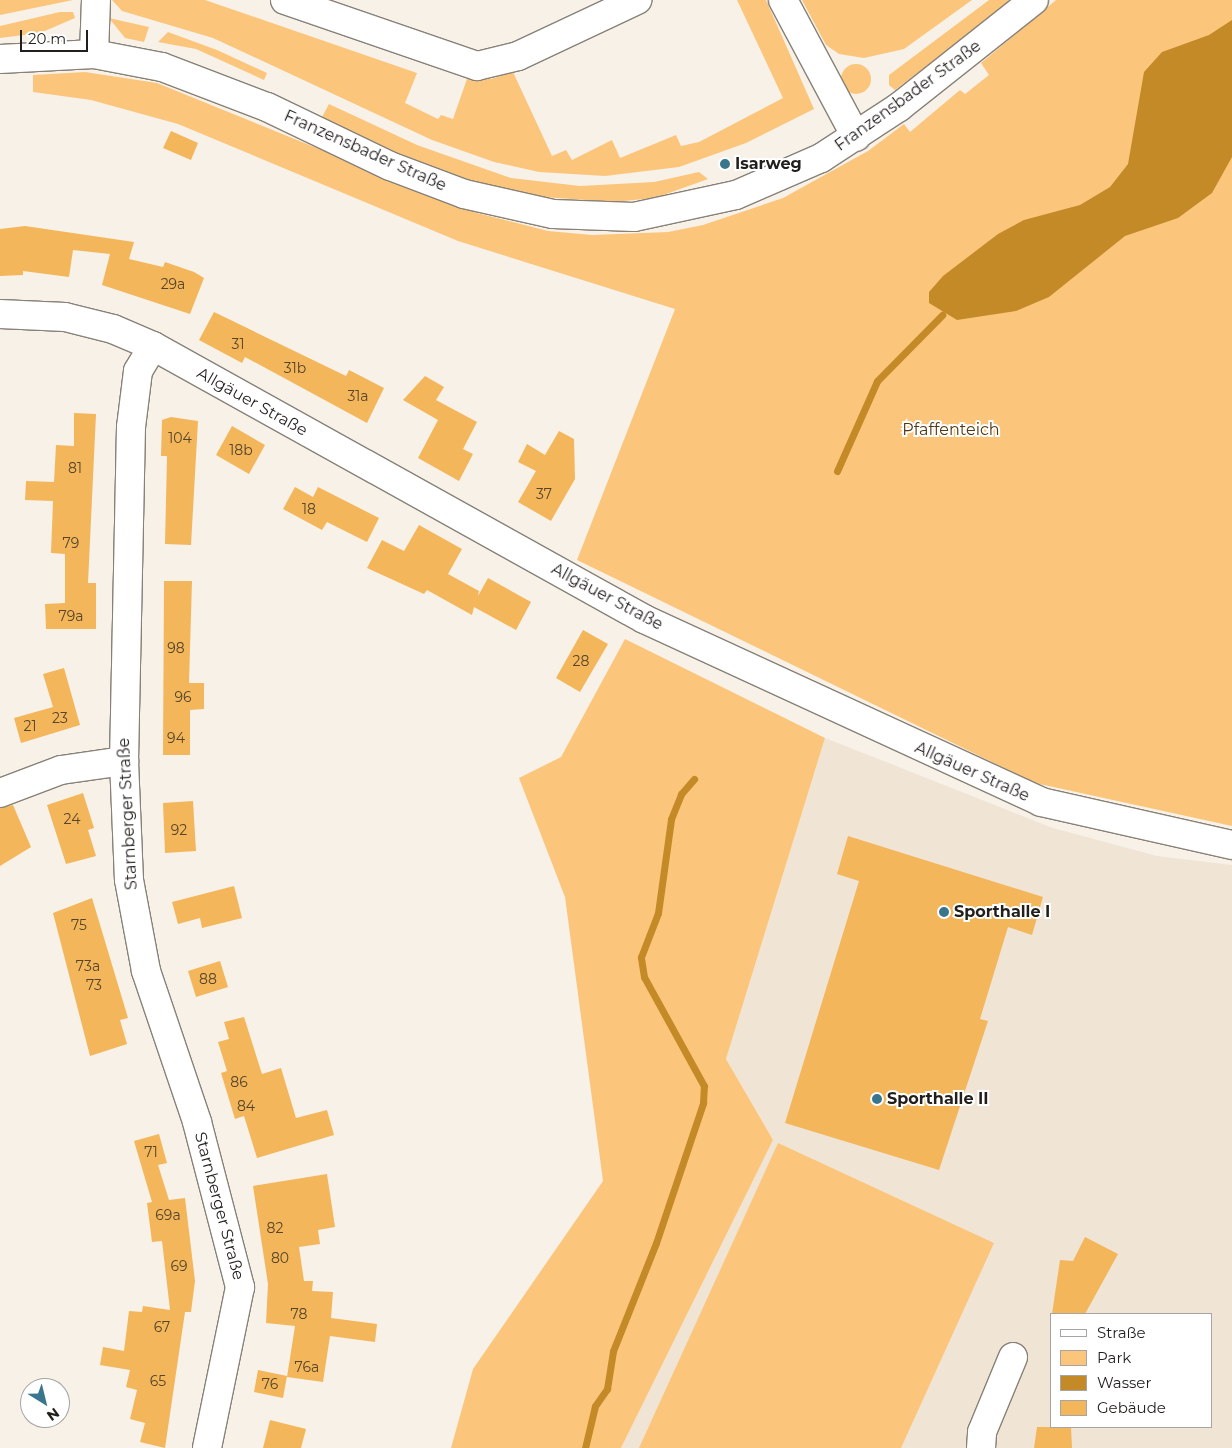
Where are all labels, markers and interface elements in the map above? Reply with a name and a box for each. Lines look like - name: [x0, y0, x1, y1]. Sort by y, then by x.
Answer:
- scale bar: [22, 20, 90, 52]
- text: 20 m: [28, 29, 66, 48]
- street label: Franzensbader Straße: [831, 37, 985, 155]
- street label: Franzensbader Straße: [281, 107, 449, 195]
- place label: Isarweg: [735, 154, 802, 174]
- marker: Isarweg: [719, 158, 731, 170]
- house number: 29a: [161, 276, 185, 292]
- house number: 31: [232, 336, 244, 352]
- house number: 31b: [284, 360, 306, 376]
- street label: Allgäuer Straße: [193, 364, 311, 440]
- house number: 31a: [347, 388, 369, 404]
- park label: Pfaffenteich: [902, 420, 1000, 440]
- house number: 104: [168, 430, 192, 446]
- house number: 18b: [229, 442, 253, 458]
- house number: 81: [68, 460, 82, 476]
- house number: 37: [536, 486, 552, 502]
- house number: 18: [302, 501, 316, 517]
- house number: 79: [63, 535, 79, 551]
- street label: Allgäuer Straße: [548, 560, 666, 634]
- house number: 79a: [58, 608, 84, 624]
- house number: 98: [167, 640, 185, 656]
- house number: 28: [573, 653, 589, 669]
- house number: 96: [174, 689, 192, 705]
- house number: 23: [52, 710, 68, 726]
- house number: 21: [23, 718, 37, 734]
- house number: 94: [167, 730, 185, 746]
- street label: Starnberger Straße: [114, 737, 142, 891]
- street label: Allgäuer Straße: [912, 738, 1032, 806]
- house number: 24: [64, 811, 80, 827]
- house number: 92: [171, 822, 187, 838]
- place label: Sporthalle I: [954, 902, 1050, 922]
- marker: Sporthalle I: [938, 906, 950, 918]
- house number: 75: [71, 917, 87, 933]
- house number: 73a: [76, 958, 100, 974]
- house number: 88: [199, 971, 217, 987]
- house number: 73: [86, 977, 102, 993]
- house number: 86: [230, 1074, 248, 1090]
- place label: Sporthalle II: [887, 1089, 989, 1109]
- marker: Sporthalle II: [871, 1093, 883, 1105]
- house number: 84: [237, 1098, 255, 1114]
- street label: Starnberger Straße: [190, 1130, 248, 1282]
- house number: 71: [144, 1144, 158, 1160]
- house number: 69a: [155, 1207, 181, 1223]
- house number: 82: [267, 1220, 283, 1236]
- house number: 80: [271, 1250, 289, 1266]
- house number: 69: [170, 1258, 188, 1274]
- house number: 78: [291, 1306, 307, 1322]
- legend: [1050, 1313, 1212, 1428]
- house number: 67: [154, 1319, 170, 1335]
- text: Straße: [1097, 1323, 1146, 1342]
- text: Park: [1097, 1348, 1131, 1367]
- house number: 76a: [295, 1359, 319, 1375]
- house number: 65: [150, 1373, 166, 1389]
- text: Wasser: [1097, 1373, 1151, 1392]
- house number: 76: [262, 1376, 278, 1392]
- north arrow: [20, 1378, 70, 1428]
- text: Gebäude: [1097, 1398, 1166, 1417]
- text: N: [43, 1404, 63, 1425]

